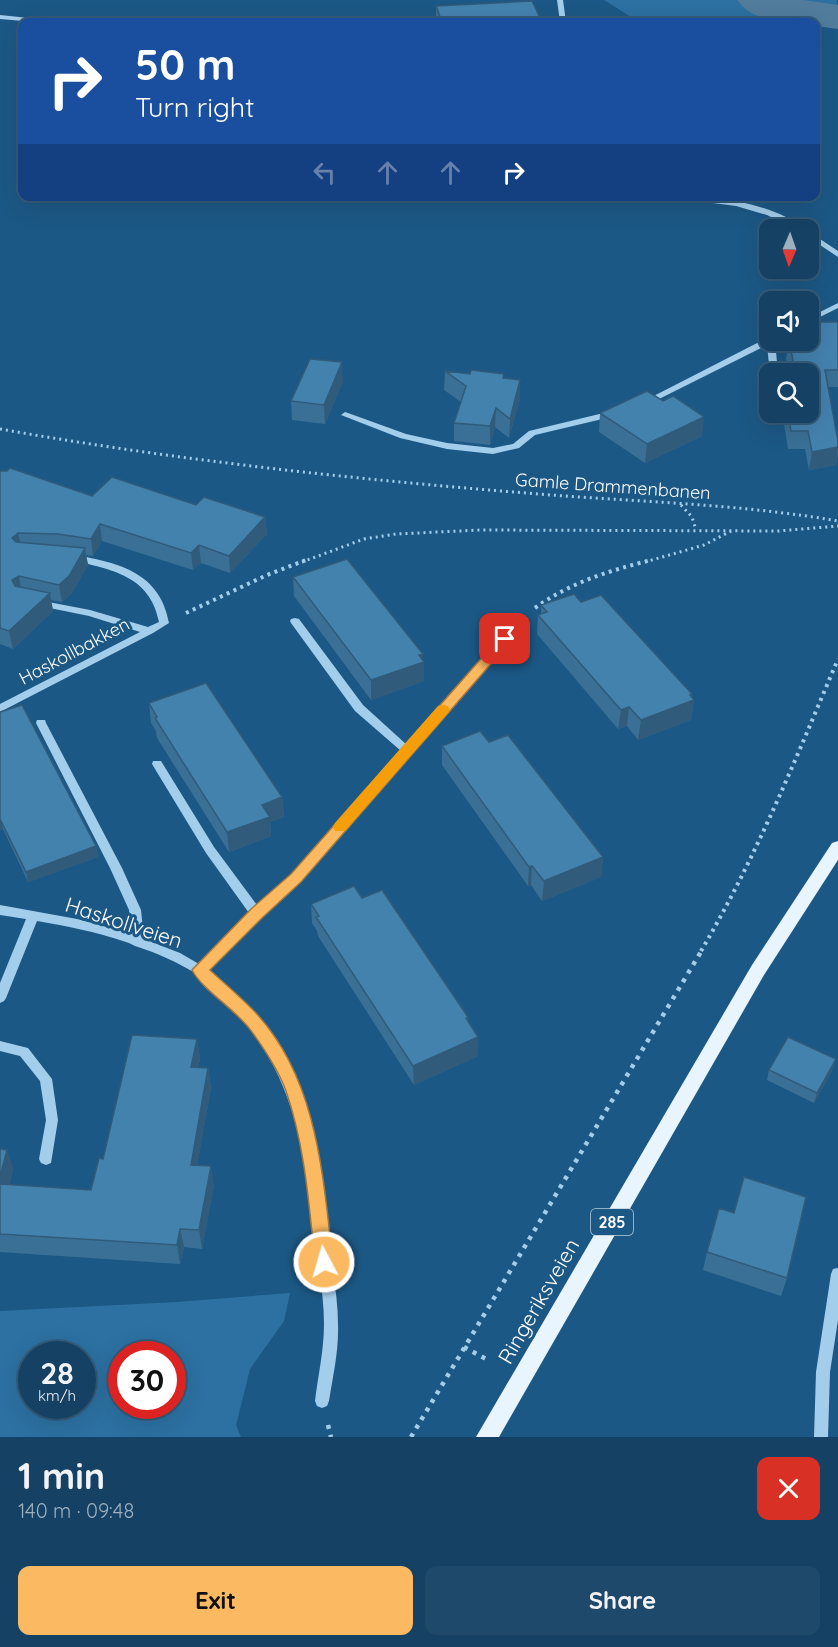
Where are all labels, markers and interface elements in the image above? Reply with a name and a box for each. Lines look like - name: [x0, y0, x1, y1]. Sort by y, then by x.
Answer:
- text: 50 m: [135, 38, 235, 91]
- icon: right: [36, 42, 114, 120]
- text: Turn right: [135, 90, 254, 124]
- icon: left: [308, 156, 341, 189]
- icon: ahead: [371, 156, 404, 189]
- icon: ahead: [434, 156, 467, 189]
- icon: right: [497, 156, 530, 189]
- north arrow: [759, 219, 819, 279]
- map controls: [759, 219, 819, 423]
- button: sound: [759, 291, 819, 351]
- button: search: [759, 363, 819, 423]
- street label: Gamle Drammenbanen: [514, 468, 712, 504]
- street label: Haskollbakken: [15, 612, 133, 690]
- pin: [479, 613, 530, 664]
- icon: arrive: [488, 622, 521, 655]
- street label: Haskollveien: [62, 891, 186, 953]
- road number: 285: [591, 1209, 633, 1235]
- position arrow: [292, 1230, 356, 1294]
- street label: Ringeriksveien: [492, 1234, 584, 1368]
- speed limit sign: 30: [108, 1341, 186, 1419]
- text: 28: [40, 1354, 74, 1392]
- text: km/h: [38, 1386, 76, 1405]
- text: 1 min: [18, 1453, 105, 1498]
- button: close: [757, 1457, 820, 1520]
- text: 140 m · 09:48: [18, 1498, 134, 1523]
- button: Exit: [18, 1566, 413, 1635]
- button: Share: [425, 1566, 820, 1635]

